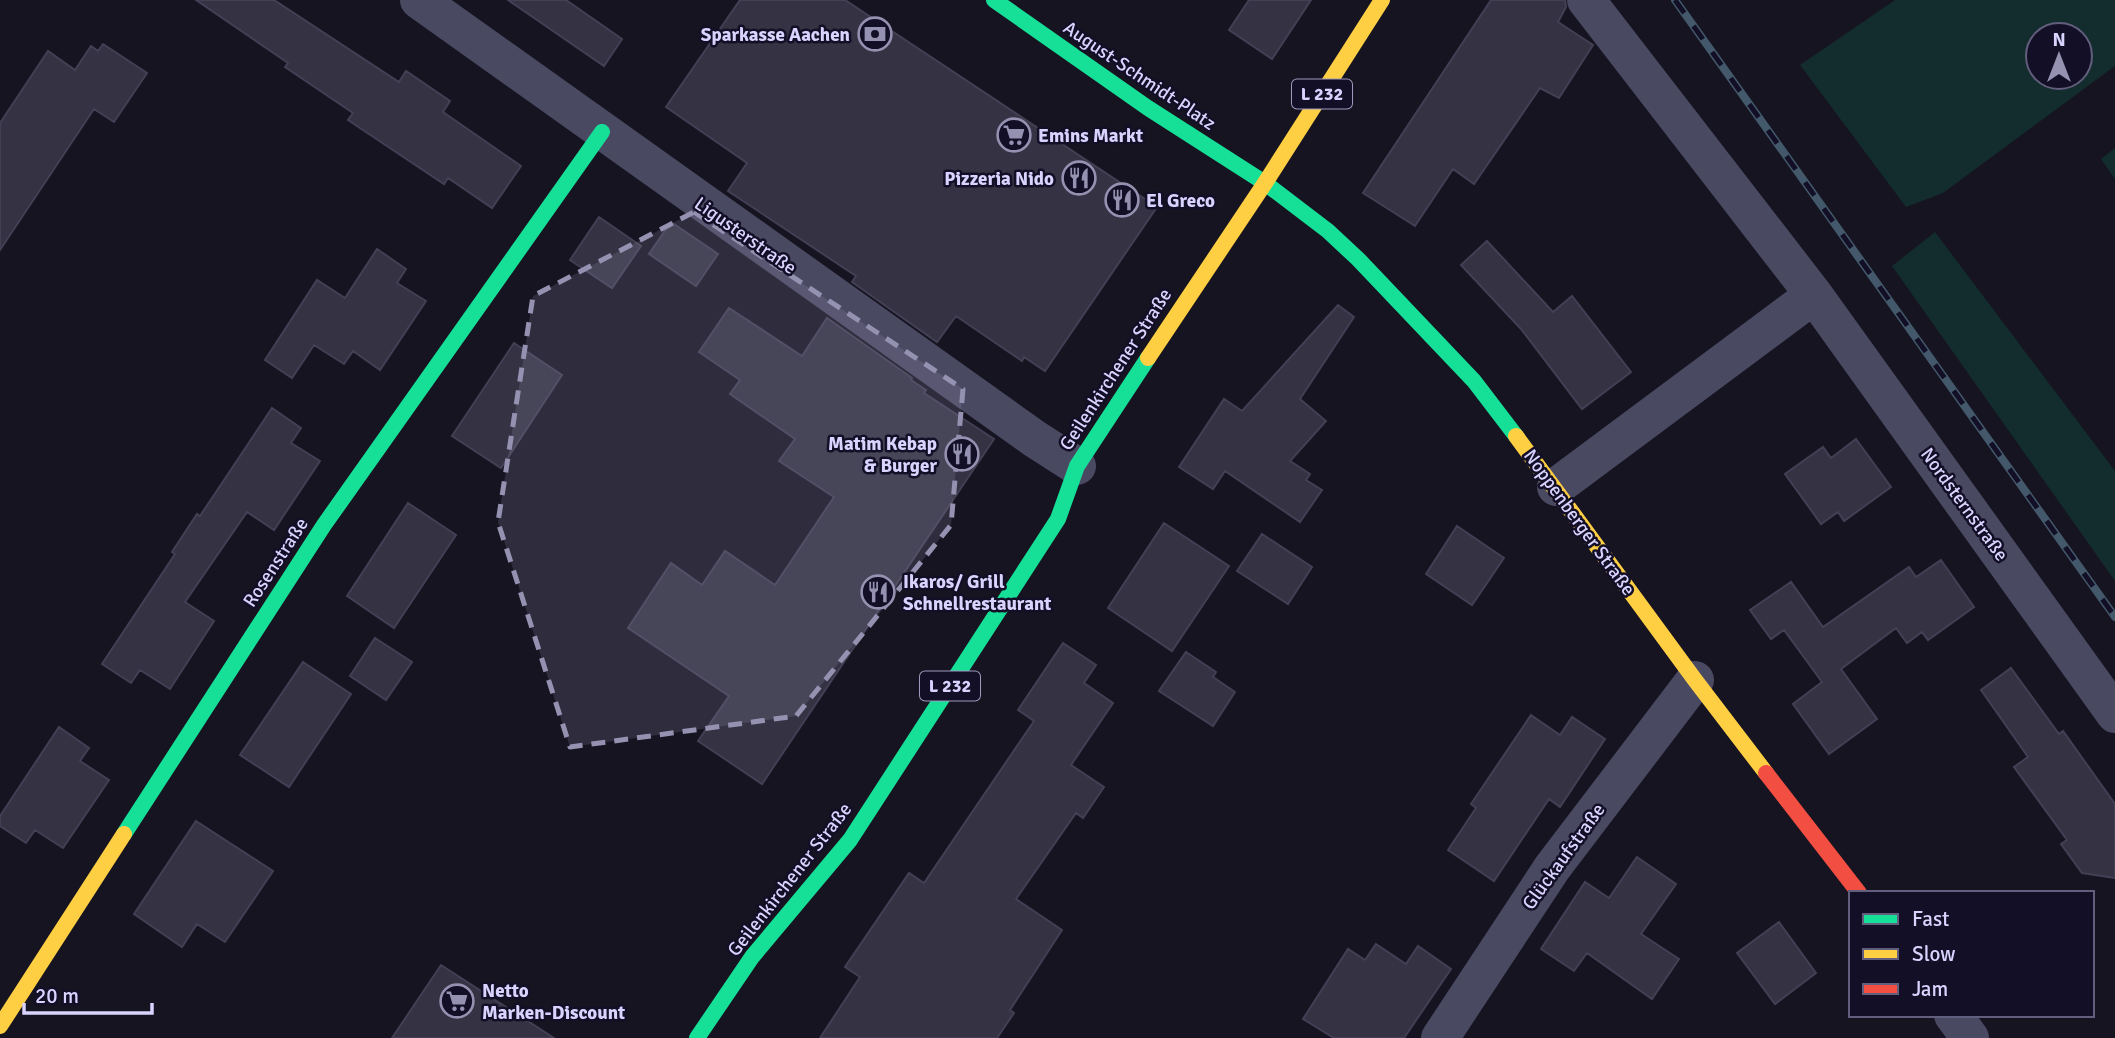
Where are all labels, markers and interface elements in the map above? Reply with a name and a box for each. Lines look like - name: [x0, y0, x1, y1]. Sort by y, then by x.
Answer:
- bank icon: Sparkasse Aachen: [856, 15, 894, 53]
- street label: August-Schmidt-Platz: [1059, 16, 1220, 136]
- north arrow: [2024, 21, 2094, 91]
- place label: Sparkasse Aachen: [701, 23, 850, 47]
- text: N: [2052, 28, 2066, 52]
- road number: L 232: [1292, 80, 1352, 108]
- supermarket icon: Emins Markt: [995, 116, 1033, 154]
- place label: Emins Markt: [1038, 124, 1143, 148]
- restaurant icon: Pizzeria Nido: [1060, 159, 1098, 197]
- place label: Pizzeria Nido: [944, 167, 1054, 191]
- restaurant icon: El Greco: [1103, 181, 1141, 219]
- place label: El Greco: [1146, 189, 1215, 213]
- street label: Ligusterstraße: [690, 192, 801, 280]
- street label: Geilenkirchener Straße: [1054, 284, 1177, 455]
- place label: Matim Kebap & Burger: [828, 432, 937, 478]
- restaurant icon: Matim Kebap & Burger: [943, 435, 981, 473]
- street label: Nordsternstraße: [1915, 443, 2013, 566]
- street label: Noppenberger Straße: [1518, 445, 1640, 600]
- street label: Rosenstraße: [238, 513, 314, 612]
- place label: Ikaros/ Grill Schnellrestaurant: [903, 570, 1051, 616]
- restaurant icon: Ikaros/ Grill Schnellrestaurant: [859, 573, 897, 611]
- road number: L 232: [920, 672, 980, 700]
- street label: Geilenkirchener Straße: [722, 798, 857, 961]
- street label: Glückaufstraße: [1517, 799, 1610, 914]
- legend: [1849, 891, 2094, 1017]
- text: Fast: [1912, 906, 1949, 932]
- text: Slow: [1912, 941, 1956, 967]
- scale bar: [24, 972, 152, 1016]
- text: Jam: [1912, 976, 1948, 1002]
- place label: Netto Marken-Discount: [482, 979, 625, 1025]
- supermarket icon: Netto Marken-Discount: [438, 982, 476, 1020]
- text: 20 m: [35, 983, 79, 1009]

